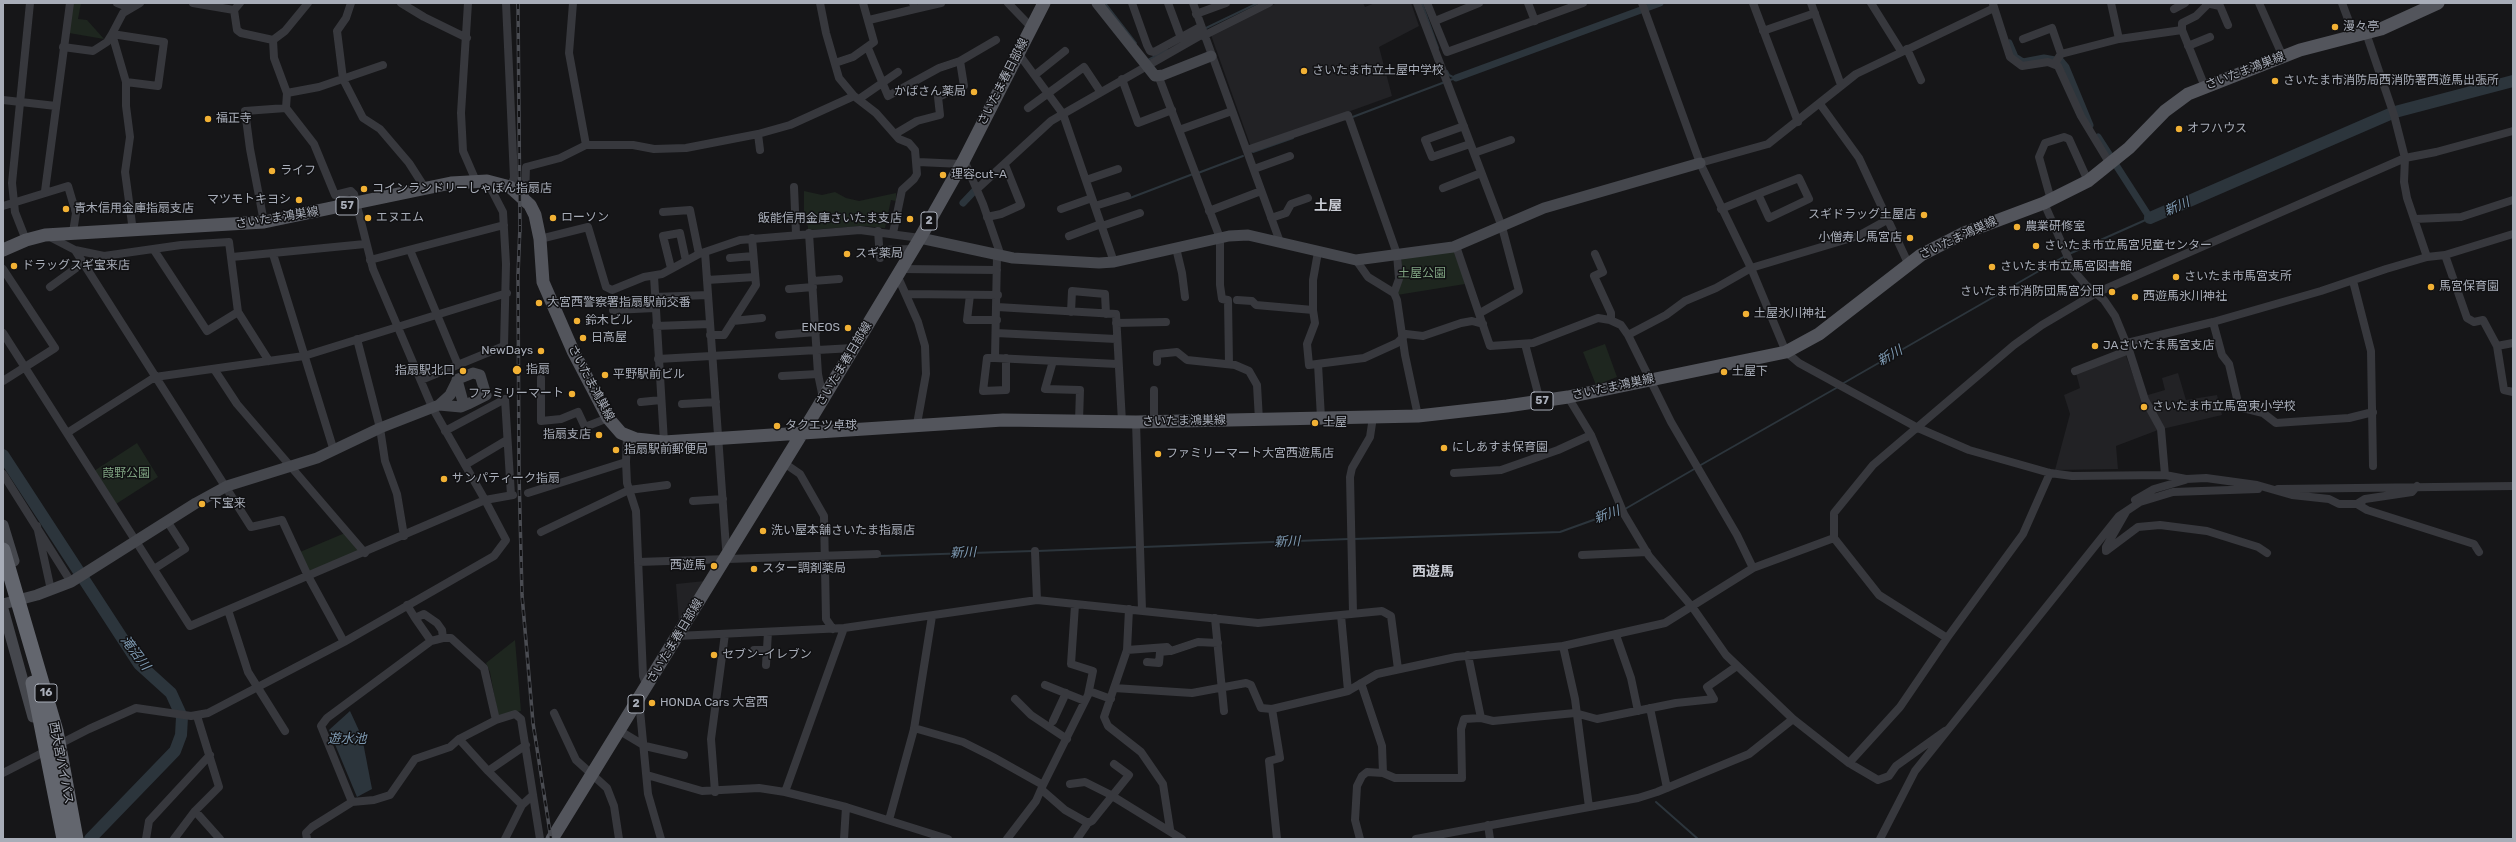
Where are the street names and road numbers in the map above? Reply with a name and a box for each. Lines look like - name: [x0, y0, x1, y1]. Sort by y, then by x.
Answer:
- street label: さいたま春日部線: [975, 36, 1031, 128]
- street label: さいたま鴻巣線: [2203, 49, 2287, 93]
- road number: 57: [336, 197, 358, 215]
- street label: さいたま鴻巣線: [234, 204, 320, 232]
- road number: 2: [921, 212, 937, 230]
- street label: さいたま鴻巣線: [1917, 214, 1999, 262]
- street label: さいたま春日部線: [813, 319, 875, 409]
- street label: さいたま鴻巣線: [565, 343, 617, 423]
- street label: さいたま鴻巣線: [1570, 371, 1656, 403]
- road number: 57: [1531, 392, 1553, 410]
- street label: さいたま鴻巣線: [1142, 413, 1226, 429]
- street label: さいたま春日部線: [644, 596, 706, 686]
- road number: 16: [35, 684, 57, 702]
- road number: 2: [628, 695, 644, 713]
- street label: 西大宮バイパス: [46, 720, 76, 806]

